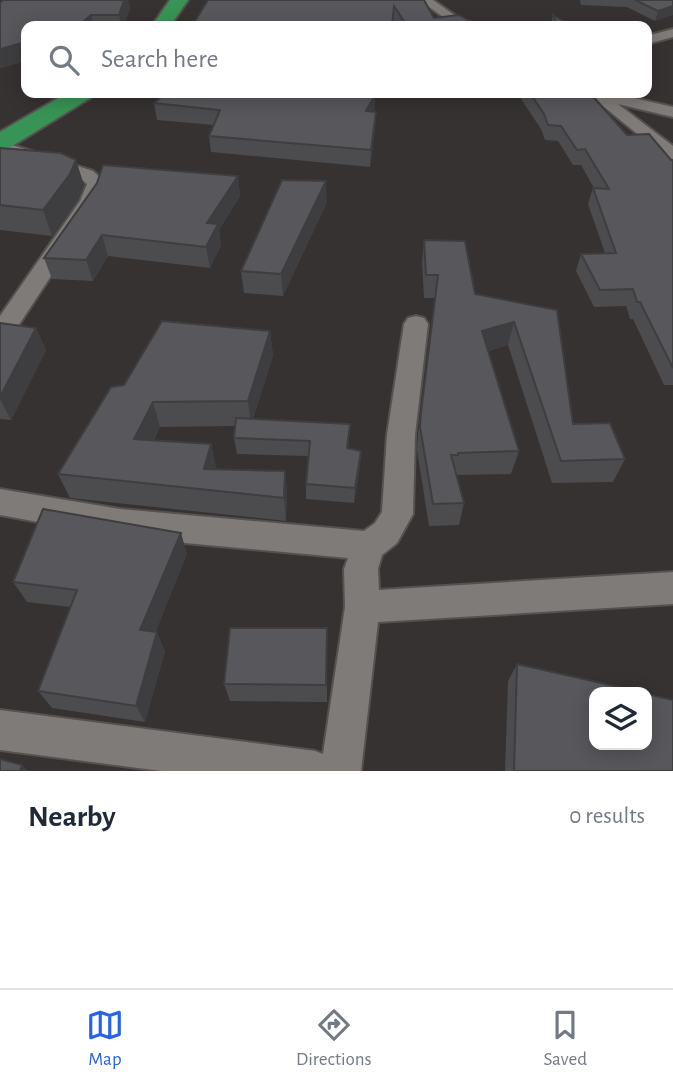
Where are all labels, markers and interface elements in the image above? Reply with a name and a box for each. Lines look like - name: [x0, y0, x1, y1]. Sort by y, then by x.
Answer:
- search box: [21, 21, 652, 98]
- icon: search: [45, 41, 83, 79]
- text: Search here: [101, 46, 219, 72]
- map controls: [589, 687, 652, 750]
- button: layers: [589, 687, 652, 750]
- text: Nearby: [28, 802, 116, 832]
- text: 0 results: [569, 805, 645, 828]
- tab: Map: [86, 1006, 124, 1071]
- tab: Directions: [296, 1006, 372, 1071]
- tab: Saved: [544, 1006, 587, 1071]

